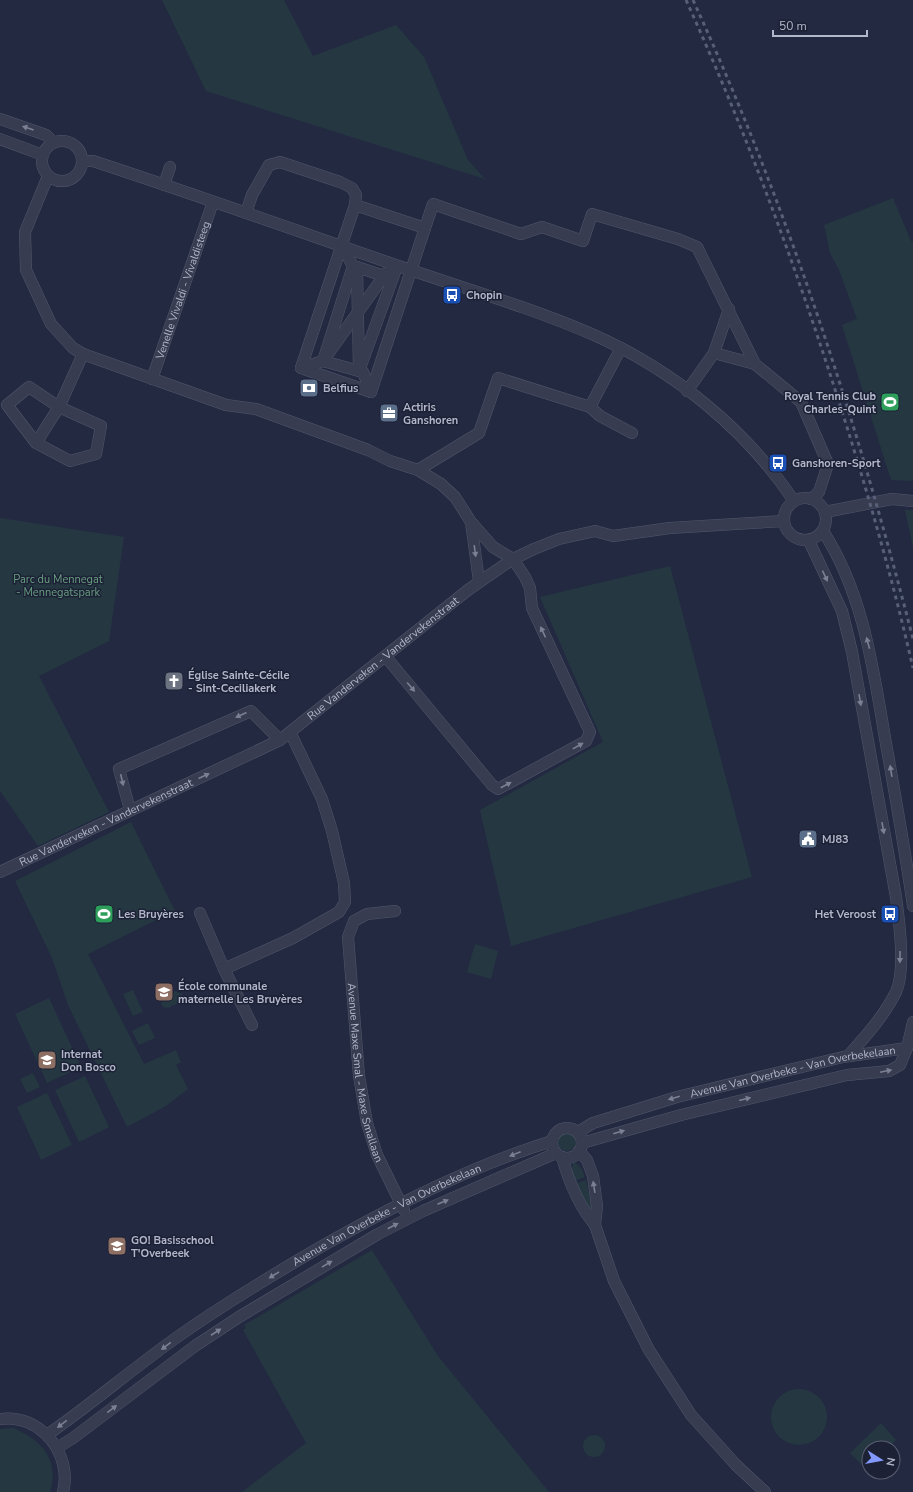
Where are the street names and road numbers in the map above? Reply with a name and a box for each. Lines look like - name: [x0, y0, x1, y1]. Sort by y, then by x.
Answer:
- street label: Venelle Vivaldi - Vivaldisteeg: [152, 219, 214, 362]
- street label: Rue Vanderveken - Vandervekenstraat: [304, 593, 462, 724]
- street label: Rue Vanderveken - Vandervekenstraat: [17, 775, 195, 870]
- street label: Avenue Maxe Smal - Maxe Smallaan: [344, 982, 386, 1165]
- street label: Avenue Van Overbeke - Van Overbekelaan: [688, 1043, 897, 1102]
- street label: Avenue Van Overbeke - Van Overbekelaan: [290, 1161, 484, 1270]

